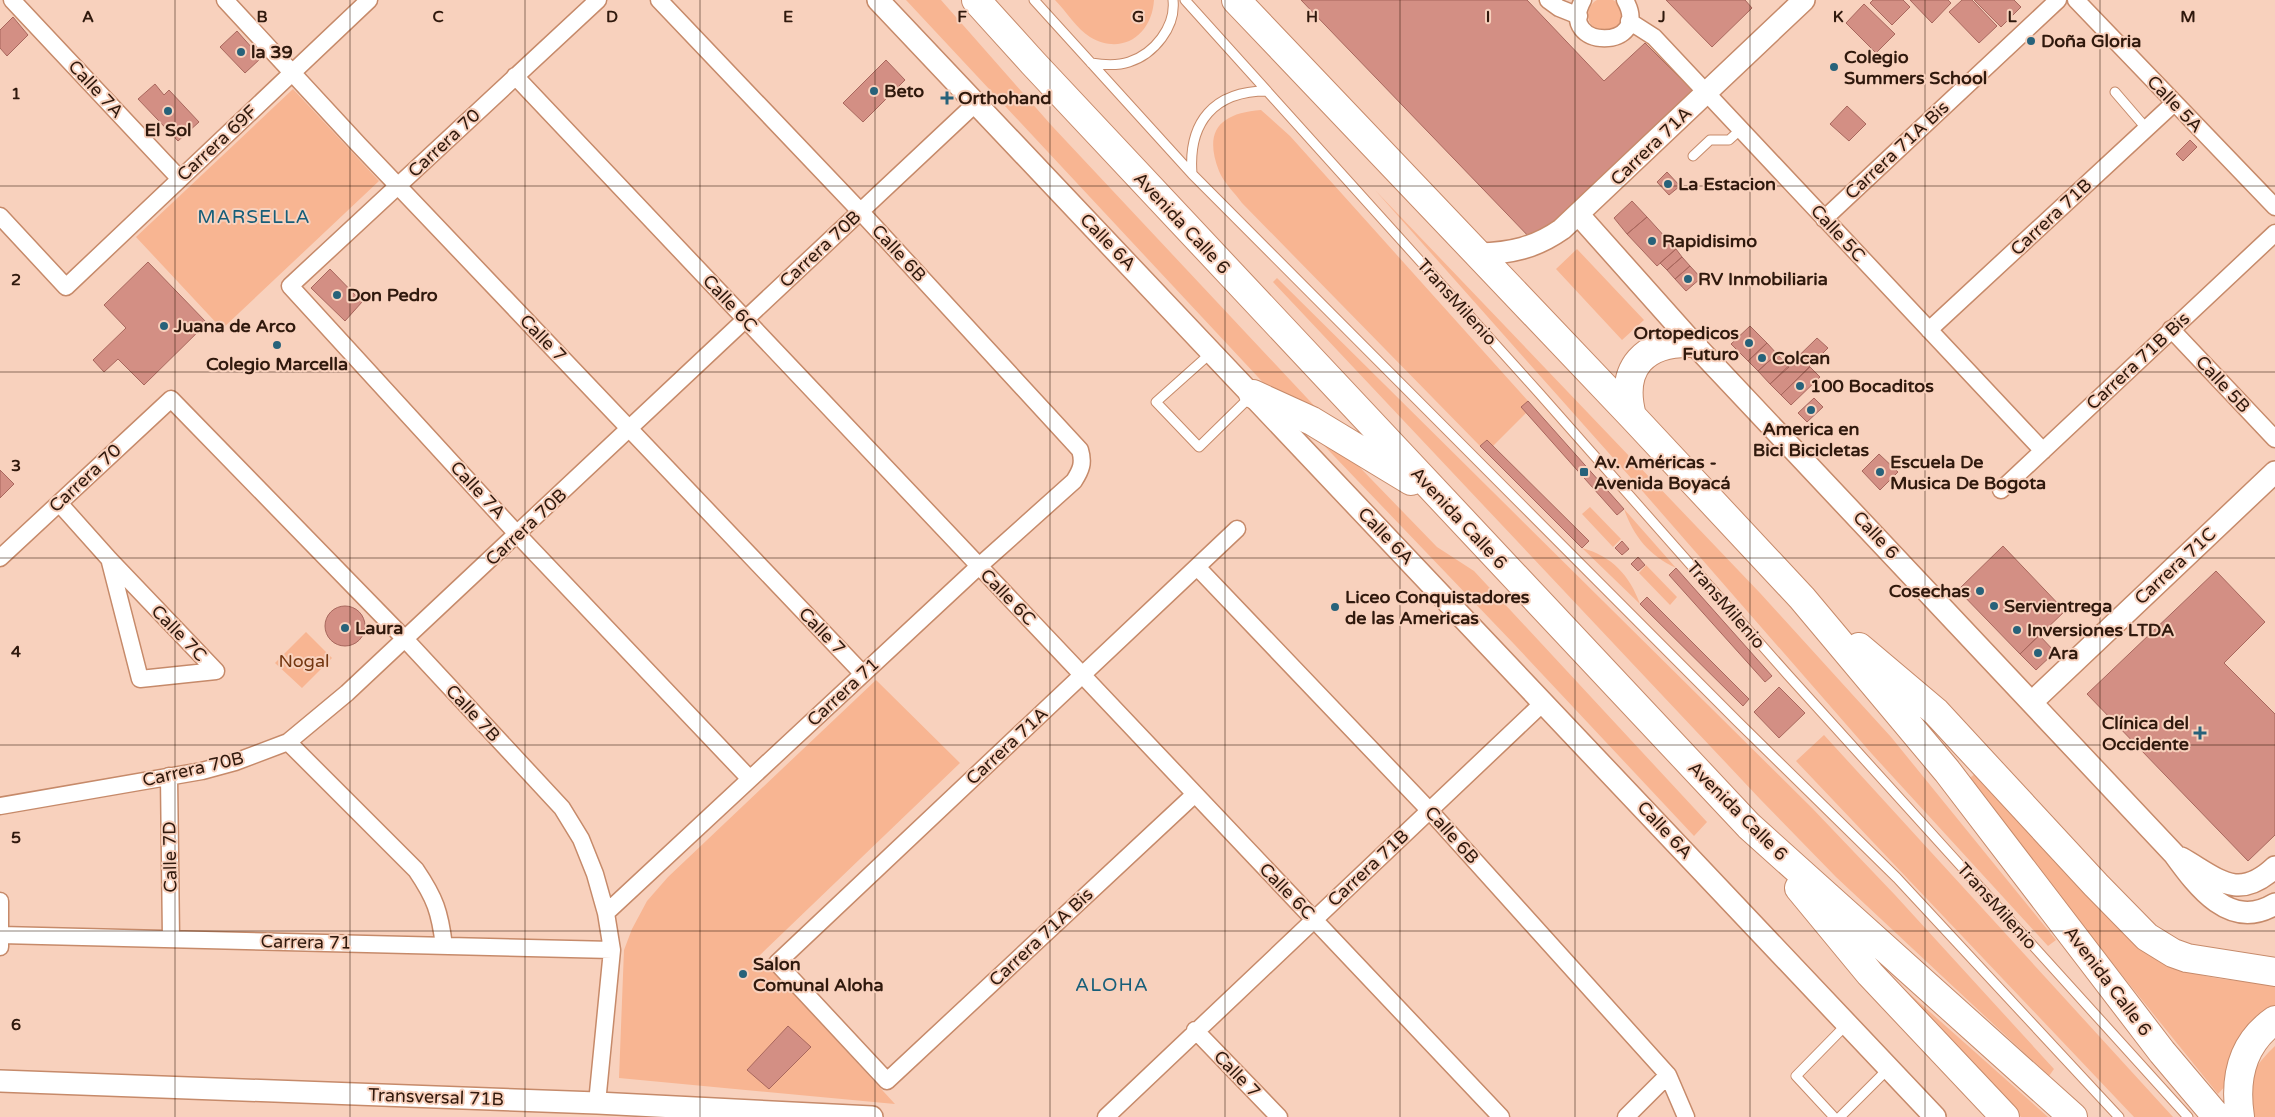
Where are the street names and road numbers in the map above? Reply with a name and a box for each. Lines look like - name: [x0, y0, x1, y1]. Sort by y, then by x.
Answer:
- street label: Calle 7A: [64, 55, 128, 123]
- street label: Calle 5A: [2142, 71, 2208, 137]
- street label: Carrera 71A Bis: [1840, 96, 1954, 204]
- street label: Carrera 69F: [172, 100, 262, 186]
- street label: Carrera 71A: [1606, 102, 1696, 190]
- street label: Carrera 70: [403, 104, 485, 182]
- street label: Avenida Calle 6: [1129, 167, 1235, 279]
- street label: Carrera 71B: [2006, 174, 2096, 260]
- street label: Calle 5C: [1806, 200, 1870, 266]
- street label: Carrera 70B: [775, 206, 865, 292]
- street label: Calle 6A: [1075, 209, 1141, 275]
- street label: Calle 6B: [867, 220, 931, 286]
- street label: TransMilenio: [1412, 254, 1502, 350]
- street label: Calle 6C: [698, 270, 762, 336]
- street label: Carrera 71B Bis: [2082, 308, 2194, 414]
- street label: Calle 7: [515, 310, 571, 366]
- street label: Calle 5B: [2191, 351, 2255, 417]
- street label: Carrera 70: [44, 439, 126, 517]
- street label: Calle 7A: [446, 456, 510, 524]
- street label: Avenida Calle 6: [1406, 462, 1512, 574]
- street label: Carrera 70B: [481, 484, 571, 570]
- street label: Calle 6A: [1353, 503, 1419, 569]
- street label: Calle 6: [1848, 506, 1904, 564]
- street label: Carrera 71C: [2130, 523, 2220, 609]
- street label: TransMilenio: [1682, 557, 1770, 653]
- street label: Calle 6C: [976, 564, 1040, 630]
- street label: Calle 7C: [147, 600, 211, 666]
- street label: Calle 7: [794, 603, 850, 659]
- street label: Carrera 71: [802, 653, 884, 731]
- street label: Calle 7B: [441, 680, 505, 746]
- street label: Carrera 71A: [961, 702, 1053, 790]
- street label: Carrera 70B: [140, 747, 246, 791]
- street label: Avenida Calle 6: [1684, 757, 1792, 865]
- street label: Calle 6A: [1633, 796, 1697, 864]
- street label: Calle 6B: [1420, 802, 1484, 868]
- street label: Calle 7D: [158, 821, 182, 893]
- street label: Carrera 71B: [1323, 825, 1413, 911]
- street label: Calle 6C: [1255, 858, 1319, 924]
- street label: TransMilenio: [1952, 858, 2042, 954]
- street label: Carrera 71A Bis: [984, 883, 1098, 991]
- street label: Avenida Calle 6: [2060, 922, 2156, 1040]
- street label: Carrera 71: [260, 930, 352, 954]
- street label: Calle 7: [1209, 1046, 1265, 1102]
- street label: Transversal 71B: [368, 1084, 504, 1110]

